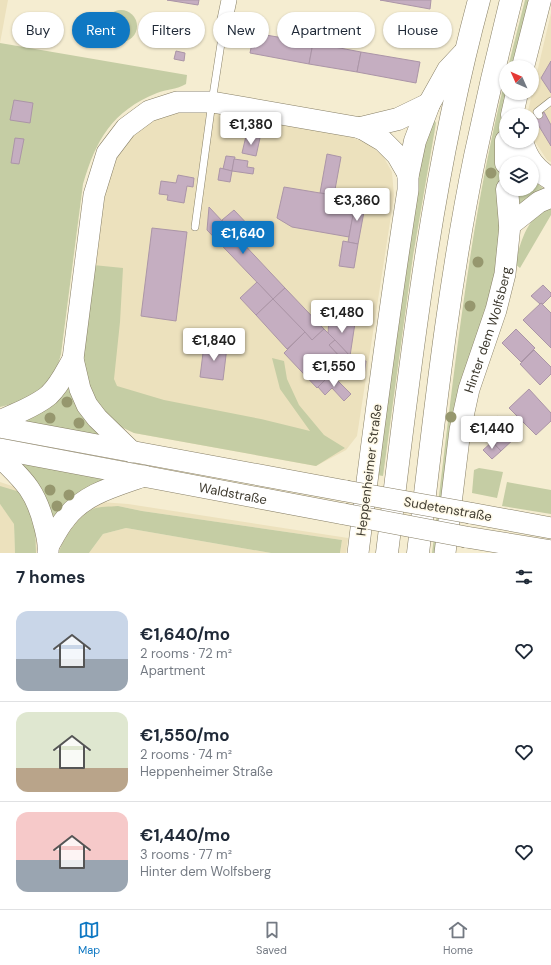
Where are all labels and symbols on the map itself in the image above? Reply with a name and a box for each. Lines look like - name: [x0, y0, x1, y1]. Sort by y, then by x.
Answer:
- north arrow: [499, 60, 539, 100]
- pin: €1,380: [218, 112, 284, 146]
- pin: €3,360: [324, 188, 390, 222]
- pin: €1,640: [210, 221, 276, 255]
- street label: Hinter dem Wolfsberg: [460, 266, 514, 395]
- pin: €1,480: [309, 300, 375, 334]
- pin: €1,840: [181, 328, 247, 362]
- pin: €1,550: [301, 354, 367, 388]
- street label: Heppenheimer Straße: [352, 403, 386, 537]
- pin: €1,440: [459, 416, 525, 450]
- street label: Waldstraße: [197, 478, 268, 508]
- street label: Sudetenstraße: [403, 493, 493, 525]

